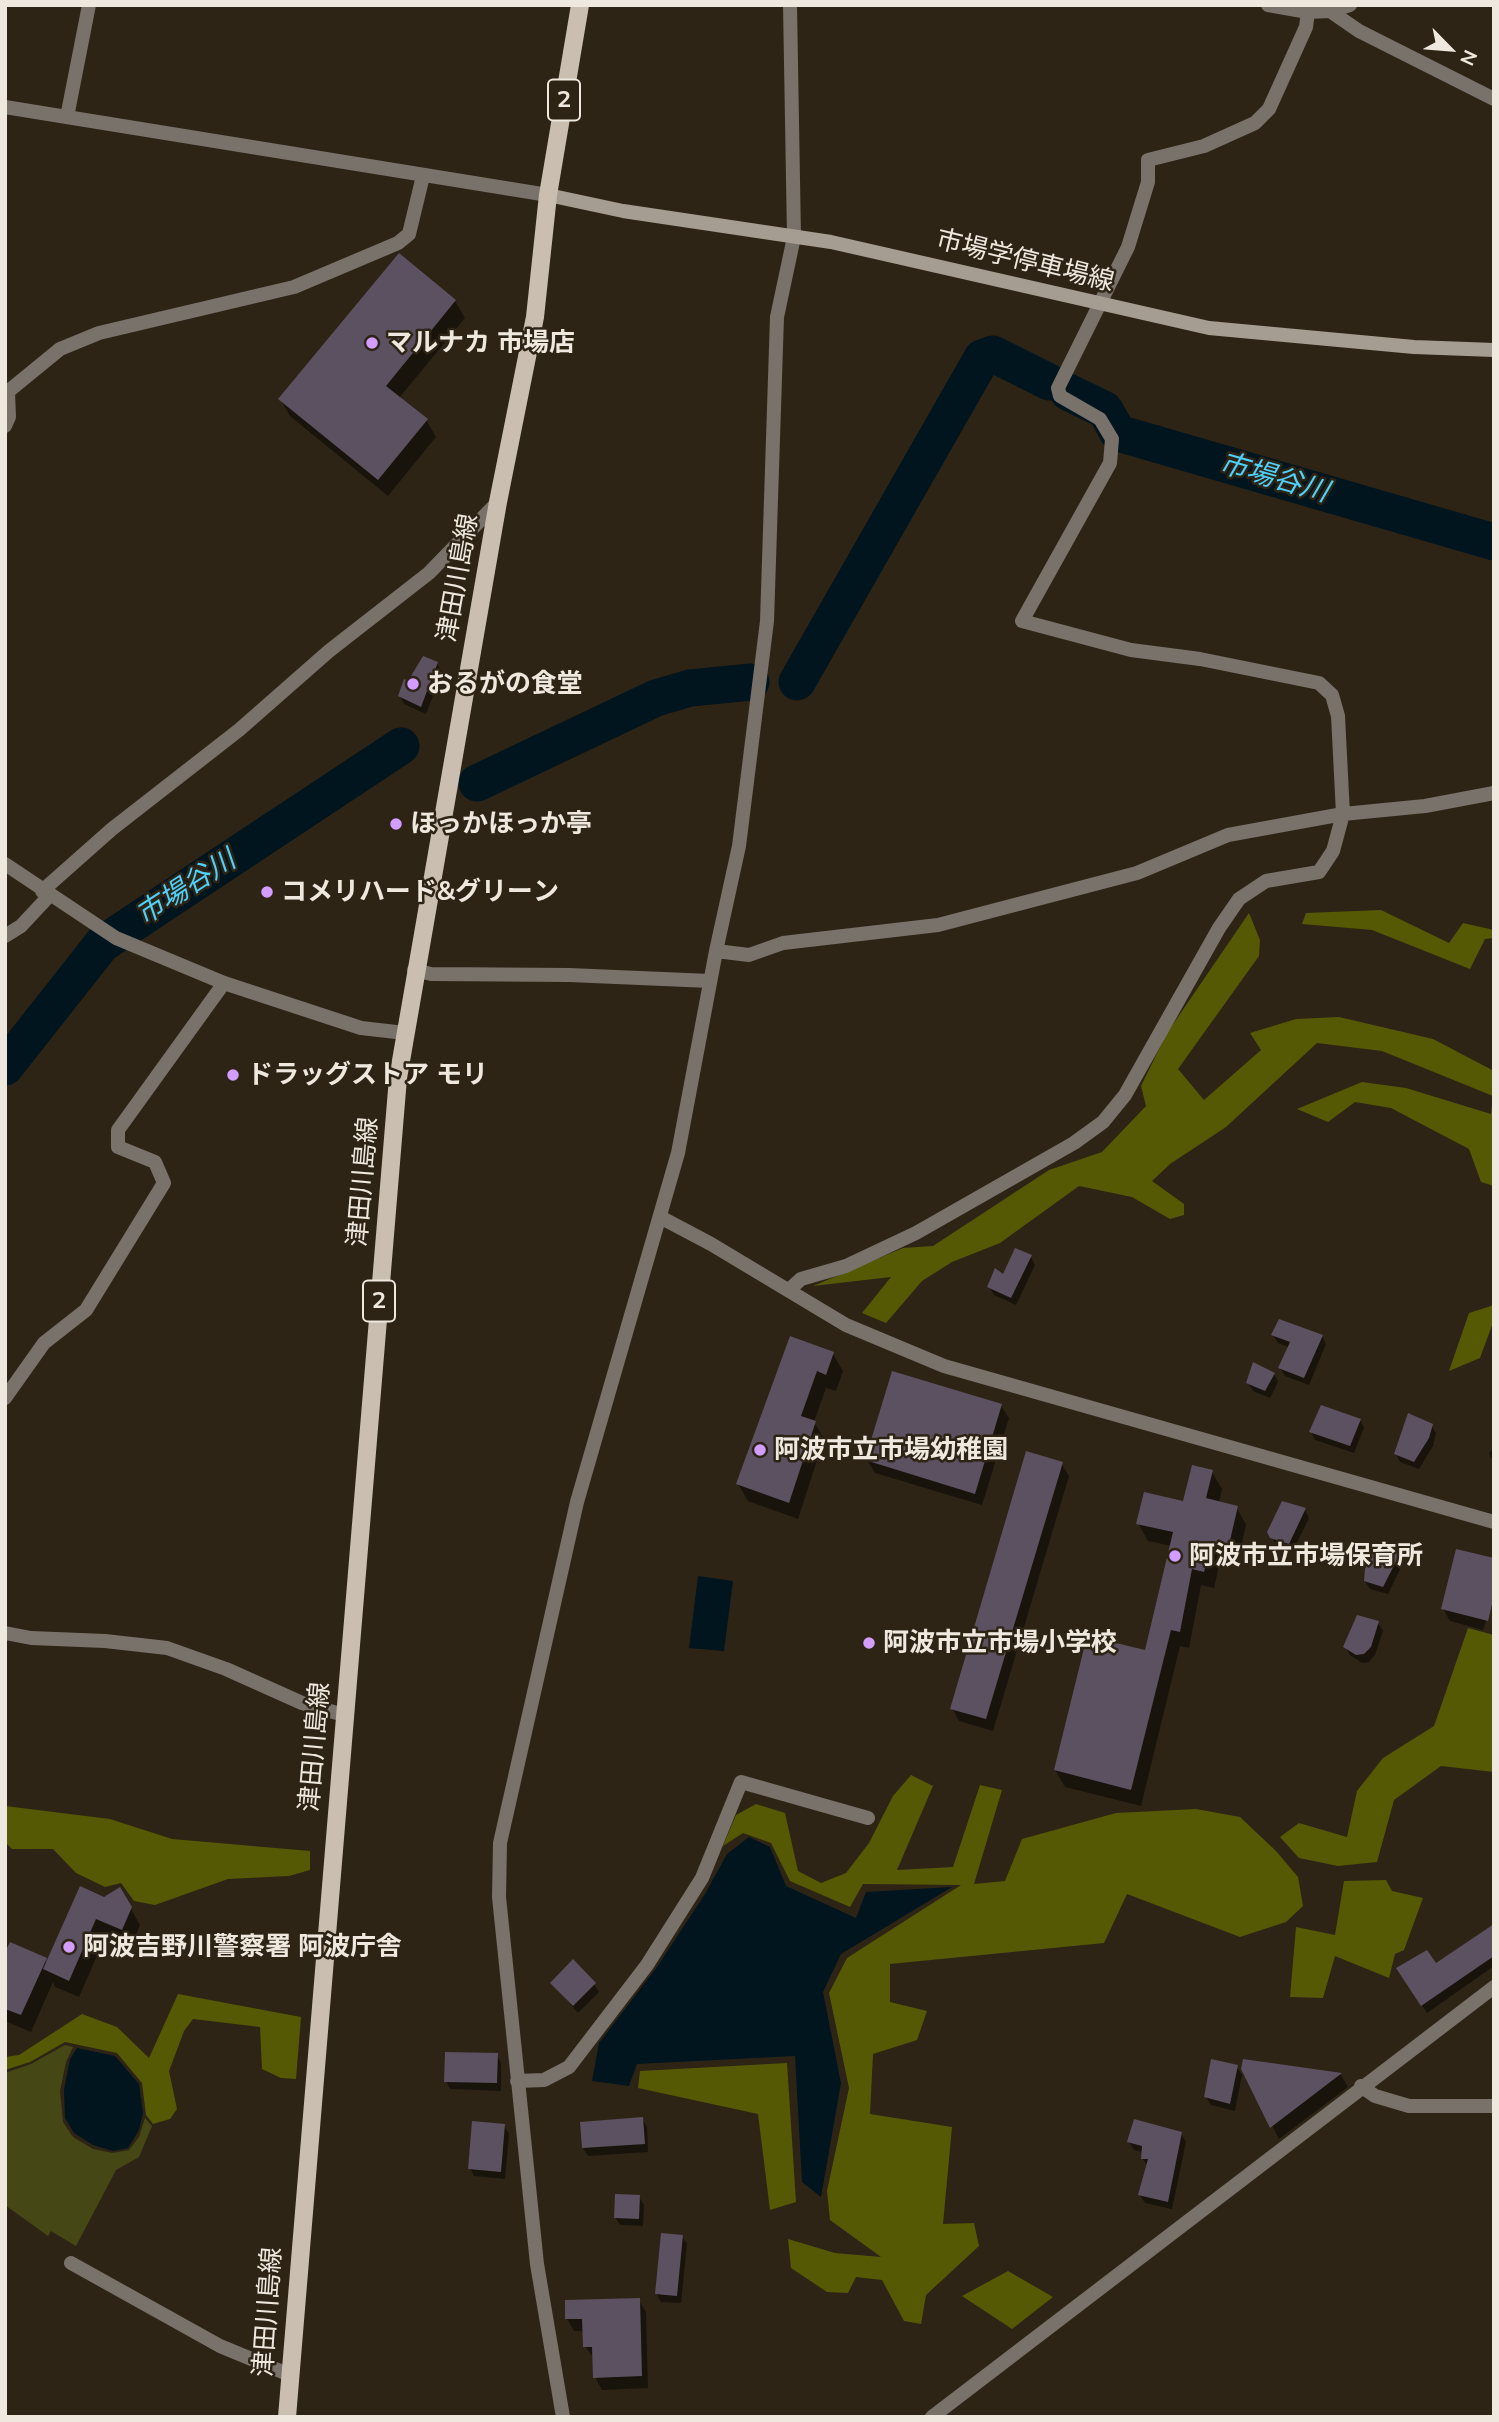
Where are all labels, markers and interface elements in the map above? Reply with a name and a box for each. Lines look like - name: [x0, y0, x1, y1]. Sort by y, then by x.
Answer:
- north arrow: [1415, 14, 1485, 84]
- text: N: [1455, 46, 1483, 69]
- road number: 2: [548, 80, 580, 120]
- street label: 市場学停車場線: [933, 224, 1117, 298]
- place label: マルナカ 市場店: [386, 327, 575, 359]
- marker: マルナカ 市場店: [364, 335, 380, 351]
- water label: 市場谷川: [1216, 446, 1332, 510]
- street label: 津田川島線: [431, 511, 485, 645]
- place label: おるがの食堂: [427, 668, 583, 700]
- marker: おるがの食堂: [405, 676, 421, 692]
- place label: ほっかほっか亭: [410, 808, 592, 840]
- marker: ほっかほっか亭: [388, 816, 404, 832]
- water label: 市場谷川: [130, 843, 242, 933]
- place label: コメリハード&グリーン: [281, 876, 559, 908]
- marker: コメリハード&グリーン: [259, 884, 275, 900]
- place label: ドラッグストア モリ: [247, 1059, 488, 1091]
- marker: ドラッグストア モリ: [225, 1067, 241, 1083]
- street label: 津田川島線: [342, 1116, 384, 1248]
- road number: 2: [363, 1280, 395, 1322]
- place label: 阿波市立市場幼稚園: [774, 1434, 1008, 1466]
- marker: 阿波市立市場幼稚園: [752, 1442, 768, 1458]
- place label: 阿波市立市場保育所: [1189, 1540, 1423, 1572]
- marker: 阿波市立市場保育所: [1167, 1548, 1183, 1564]
- place label: 阿波市立市場小学校: [883, 1627, 1117, 1659]
- marker: 阿波市立市場小学校: [861, 1635, 877, 1651]
- street label: 津田川島線: [294, 1681, 336, 1813]
- place label: 阿波吉野川警察署 阿波庁舎: [83, 1931, 402, 1963]
- marker: 阿波吉野川警察署 阿波庁舎: [61, 1939, 77, 1955]
- street label: 津田川島線: [248, 2246, 288, 2378]

